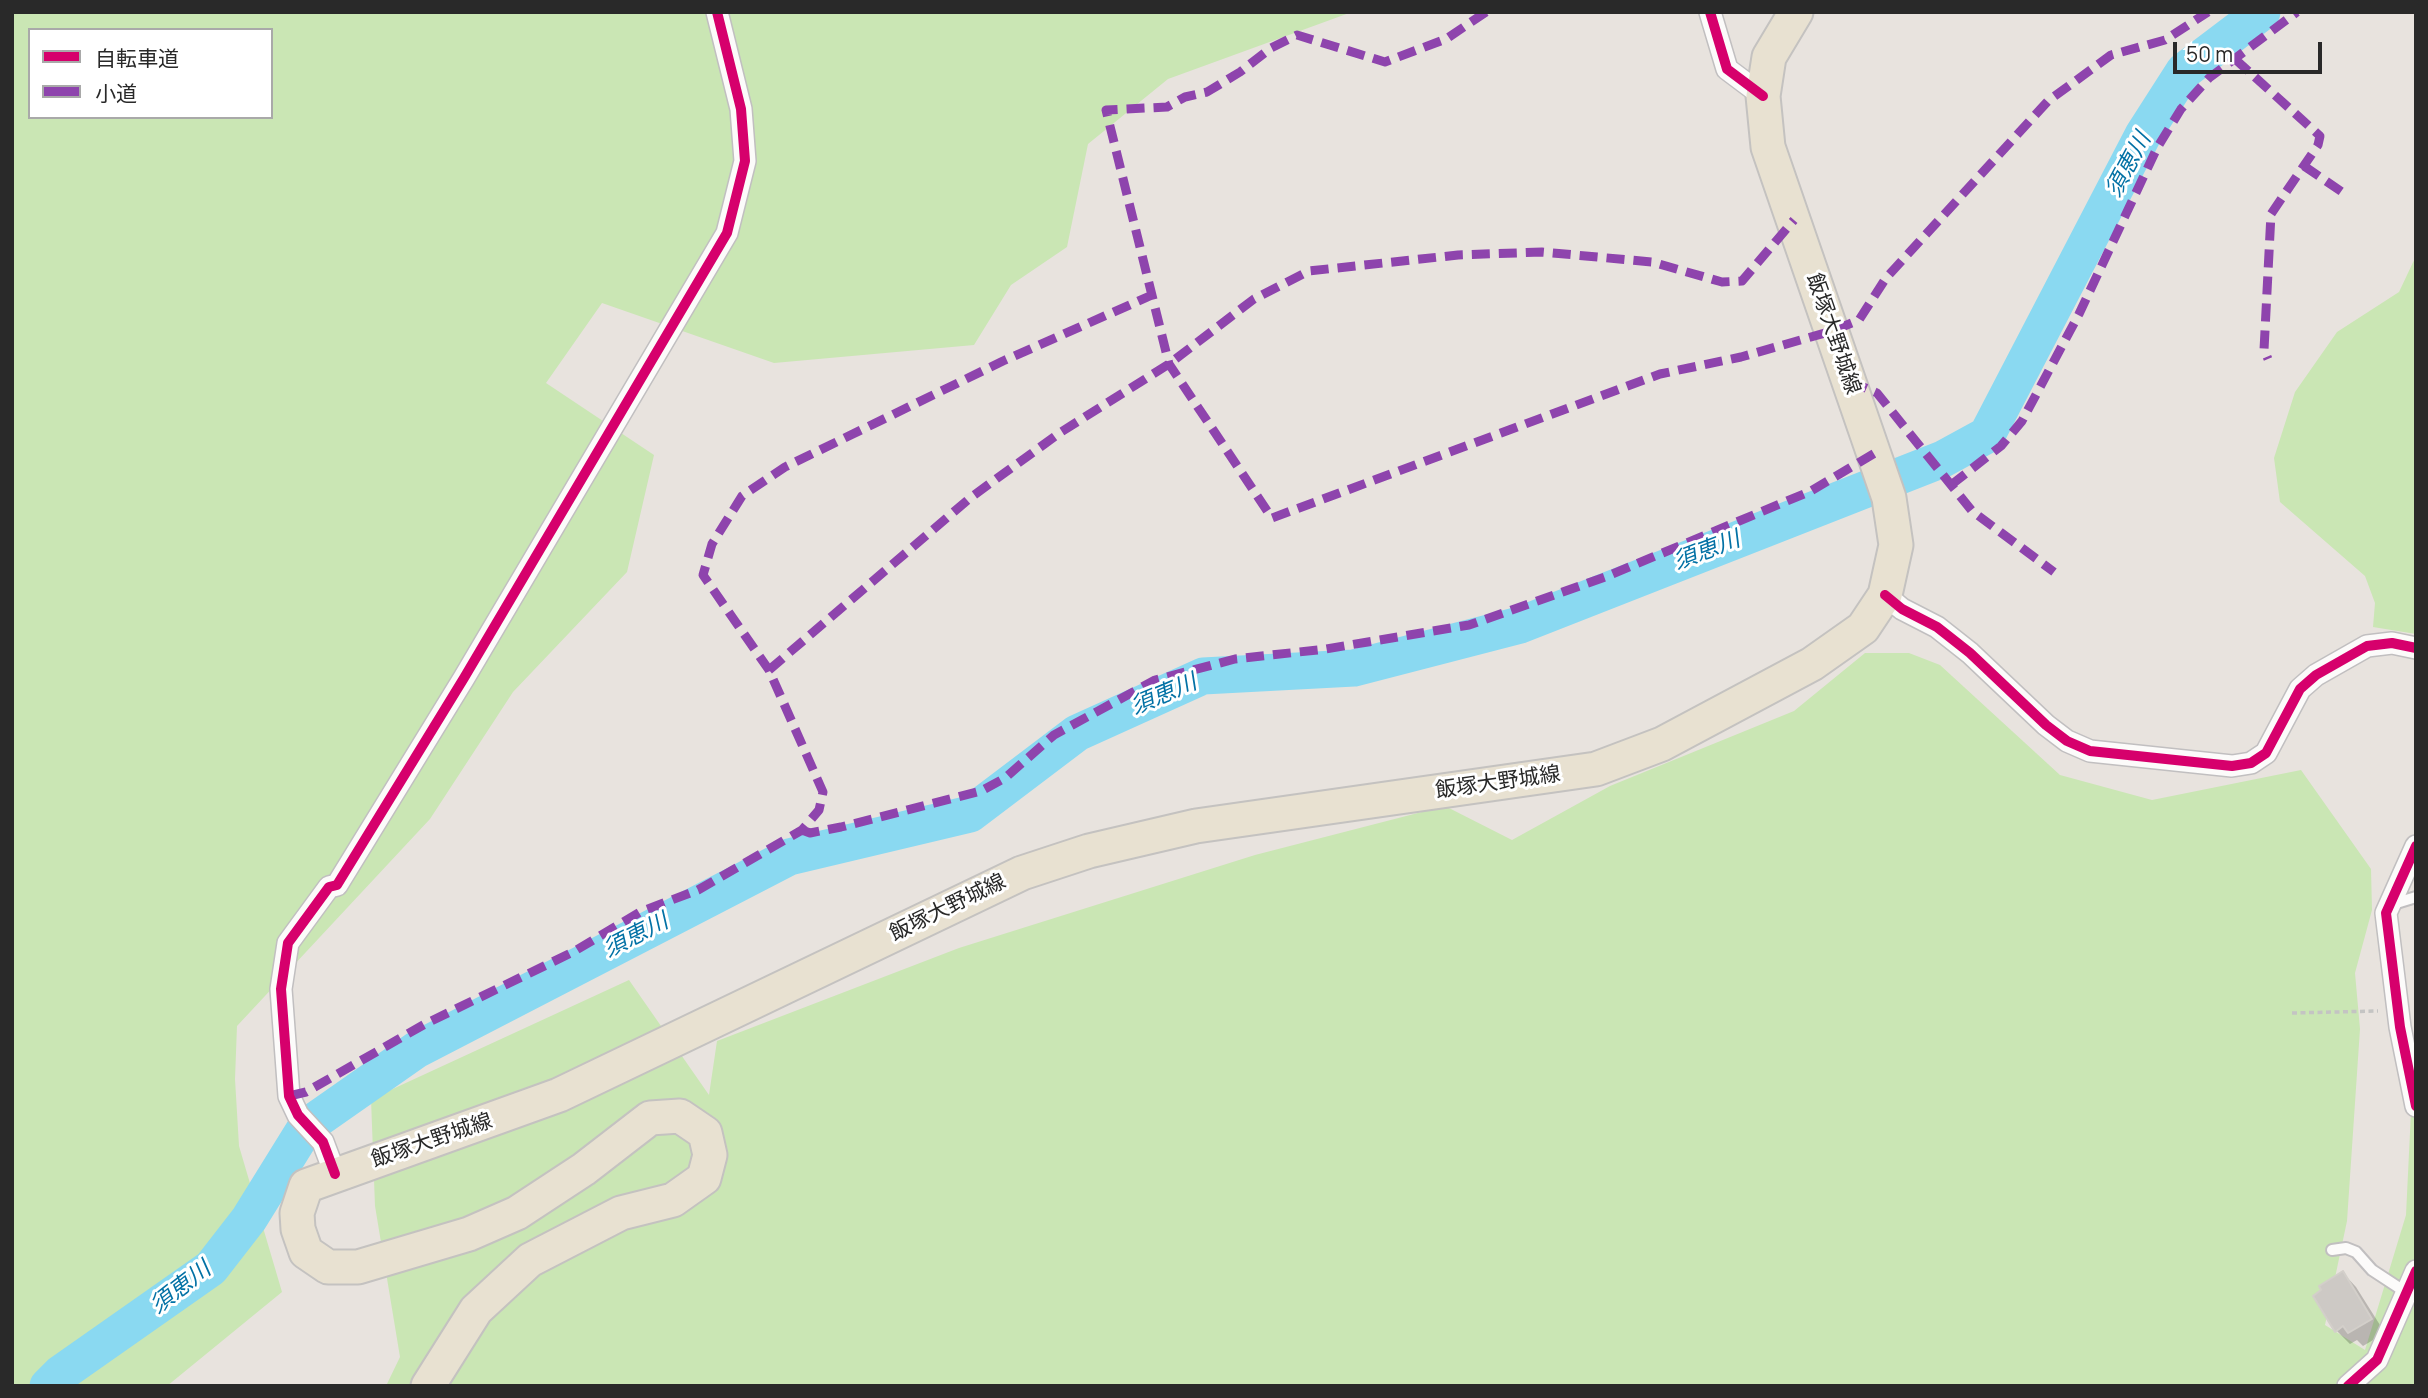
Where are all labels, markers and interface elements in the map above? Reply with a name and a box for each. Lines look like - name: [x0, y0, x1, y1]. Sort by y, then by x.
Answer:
- legend: [28, 28, 273, 119]
- scale bar: [2176, 28, 2325, 72]
- text: 50 m: [2186, 40, 2233, 68]
- text: 自転車道: [95, 44, 179, 72]
- text: 小道: [95, 79, 137, 107]
- water label: 須恵川: [2101, 128, 2157, 202]
- street label: 飯塚大野城線: [1801, 270, 1865, 398]
- water label: 須恵川: [1670, 526, 1744, 576]
- water label: 須恵川: [1127, 669, 1201, 721]
- street label: 飯塚大野城線: [1434, 762, 1562, 804]
- street label: 飯塚大野城線: [886, 869, 1010, 947]
- water label: 須恵川: [599, 908, 673, 964]
- street label: 飯塚大野城線: [368, 1109, 496, 1173]
- water label: 須恵川: [145, 1256, 217, 1320]

